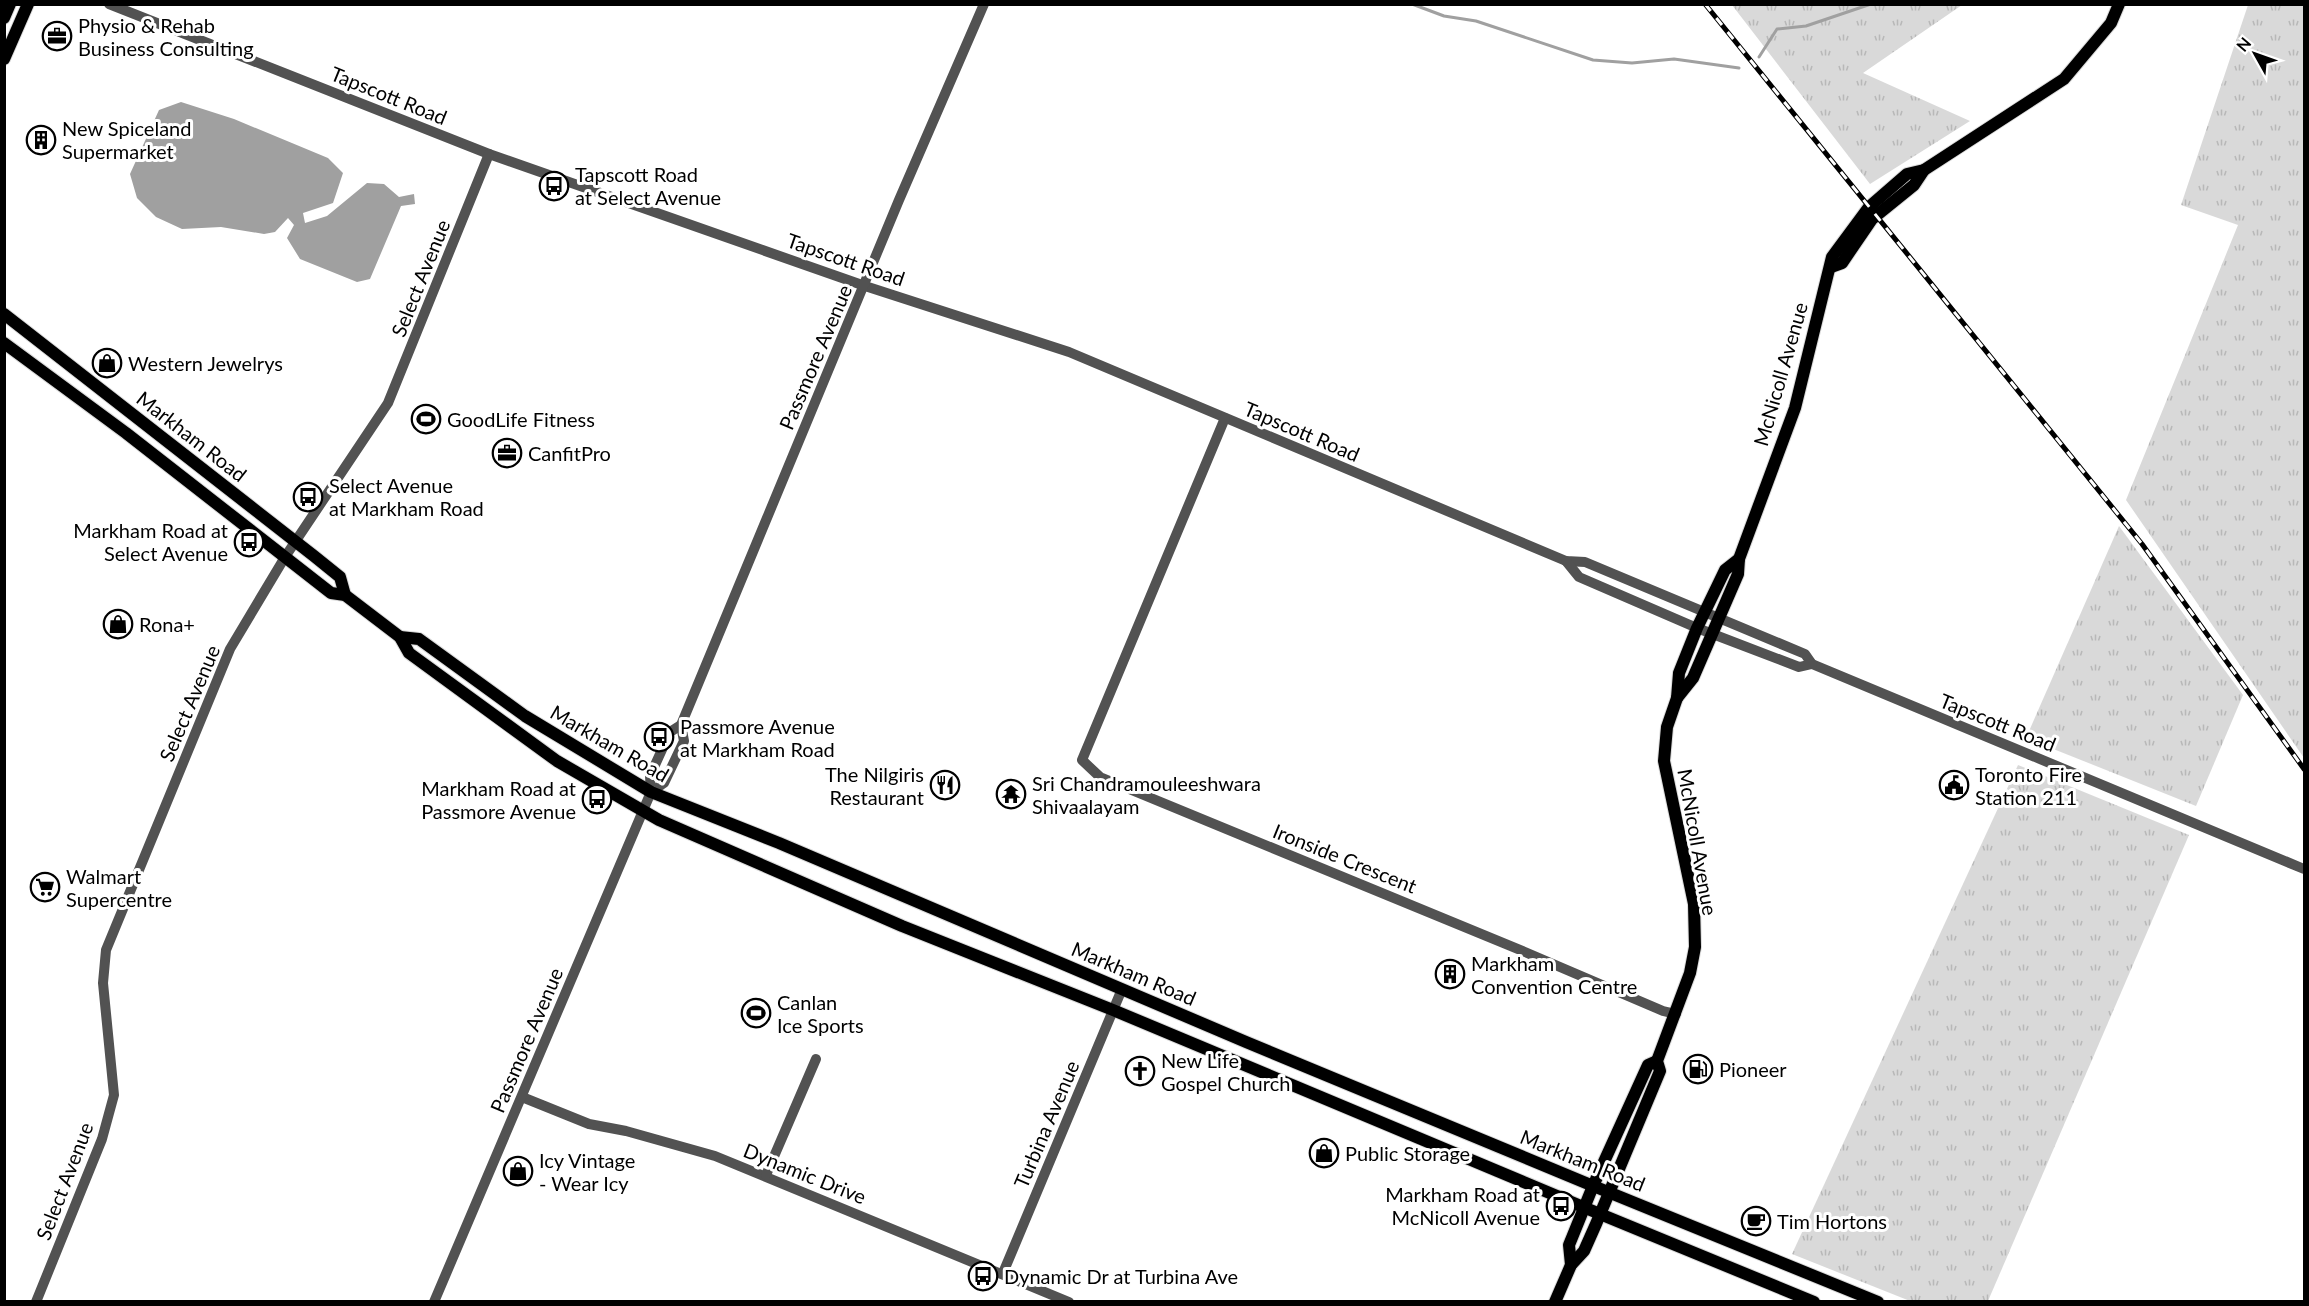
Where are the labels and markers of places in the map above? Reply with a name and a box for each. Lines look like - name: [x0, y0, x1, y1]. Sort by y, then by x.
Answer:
- place label: Physio & Rehab Business Consulting: [78, 13, 254, 60]
- office icon: Physio & Rehab Business Consulting: [41, 20, 73, 52]
- place label: New Spiceland Supermarket: [62, 116, 191, 163]
- building icon: New Spiceland Supermarket: [25, 124, 57, 156]
- place label: Tapscott Road at Select Avenue: [575, 162, 721, 209]
- bus stop icon: Tapscott Road at Select Avenue: [538, 170, 570, 202]
- shop icon: Western Jewelrys: [91, 347, 123, 379]
- place label: Western Jewelrys: [128, 351, 283, 375]
- sports icon: GoodLife Fitness: [410, 403, 442, 435]
- place label: GoodLife Fitness: [447, 407, 595, 431]
- office icon: CanfitPro: [491, 437, 523, 469]
- place label: CanfitPro: [528, 441, 611, 465]
- place label: Select Avenue at Markham Road: [329, 473, 484, 520]
- bus stop icon: Select Avenue at Markham Road: [292, 481, 324, 513]
- place label: Markham Road at Select Avenue: [73, 518, 228, 565]
- bus stop icon: Markham Road at Select Avenue: [233, 526, 265, 558]
- shop icon: Rona+: [102, 608, 134, 640]
- place label: Rona+: [139, 612, 195, 636]
- place label: Passmore Avenue at Markham Road: [680, 714, 835, 761]
- bus stop icon: Passmore Avenue at Markham Road: [643, 721, 675, 753]
- place label: The Nilgiris Restaurant: [825, 762, 924, 809]
- place label: Toronto Fire Station 211: [1975, 762, 2082, 809]
- restaurant icon: The Nilgiris Restaurant: [929, 769, 961, 801]
- public building icon: Toronto Fire Station 211: [1938, 769, 1970, 801]
- place label: Sri Chandramouleeshwara Shivaalayam: [1032, 771, 1261, 818]
- place label: Markham Road at Passmore Avenue: [421, 776, 576, 823]
- temple icon: Sri Chandramouleeshwara Shivaalayam: [995, 778, 1027, 810]
- bus stop icon: Markham Road at Passmore Avenue: [581, 783, 613, 815]
- place label: Walmart Supercentre: [66, 864, 172, 911]
- supermarket icon: Walmart Supercentre: [29, 871, 61, 903]
- place label: Markham Convention Centre: [1471, 951, 1637, 998]
- building icon: Markham Convention Centre: [1434, 958, 1466, 990]
- place label: Canlan Ice Sports: [777, 990, 864, 1037]
- sports icon: Canlan Ice Sports: [740, 997, 772, 1029]
- place label: New Life Gospel Church: [1161, 1048, 1290, 1095]
- fuel station icon: Pioneer: [1682, 1053, 1714, 1085]
- church icon: New Life Gospel Church: [1124, 1055, 1156, 1087]
- place label: Pioneer: [1719, 1057, 1787, 1081]
- shop icon: Public Storage: [1308, 1137, 1340, 1169]
- place label: Public Storage: [1345, 1141, 1470, 1165]
- place label: Icy Vintage - Wear Icy: [539, 1148, 635, 1195]
- shop icon: Icy Vintage - Wear Icy: [502, 1155, 534, 1187]
- place label: Markham Road at McNicoll Avenue: [1385, 1182, 1540, 1229]
- bus stop icon: Markham Road at McNicoll Avenue: [1545, 1190, 1577, 1222]
- cafe icon: Tim Hortons: [1740, 1205, 1772, 1237]
- place label: Tim Hortons: [1777, 1209, 1887, 1233]
- bus stop icon: Dynamic Dr at Turbina Ave: [967, 1260, 999, 1292]
- place label: Dynamic Dr at Turbina Ave: [1004, 1264, 1238, 1288]

